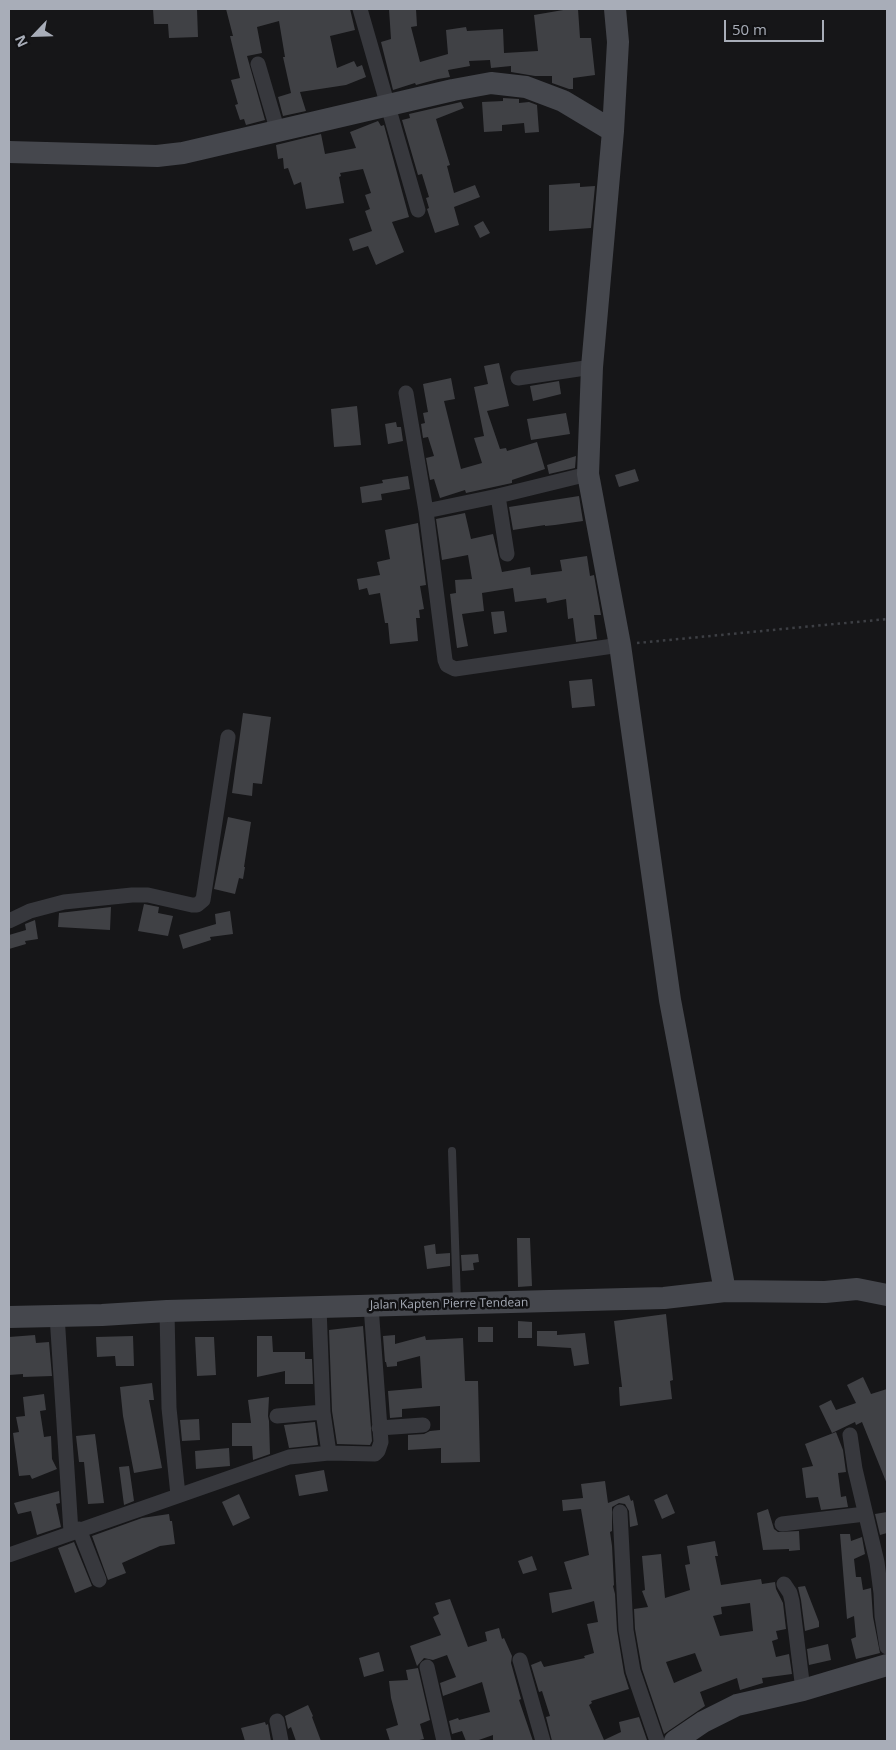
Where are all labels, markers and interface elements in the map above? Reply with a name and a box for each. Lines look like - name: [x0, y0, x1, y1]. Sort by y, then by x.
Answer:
- north arrow: [10, 10, 60, 60]
- scale bar: [726, 10, 826, 42]
- text: 50 m: [732, 19, 767, 39]
- text: N: [10, 32, 32, 50]
- street label: Jalan Kapten Pierre Tendean: [370, 1295, 528, 1313]

